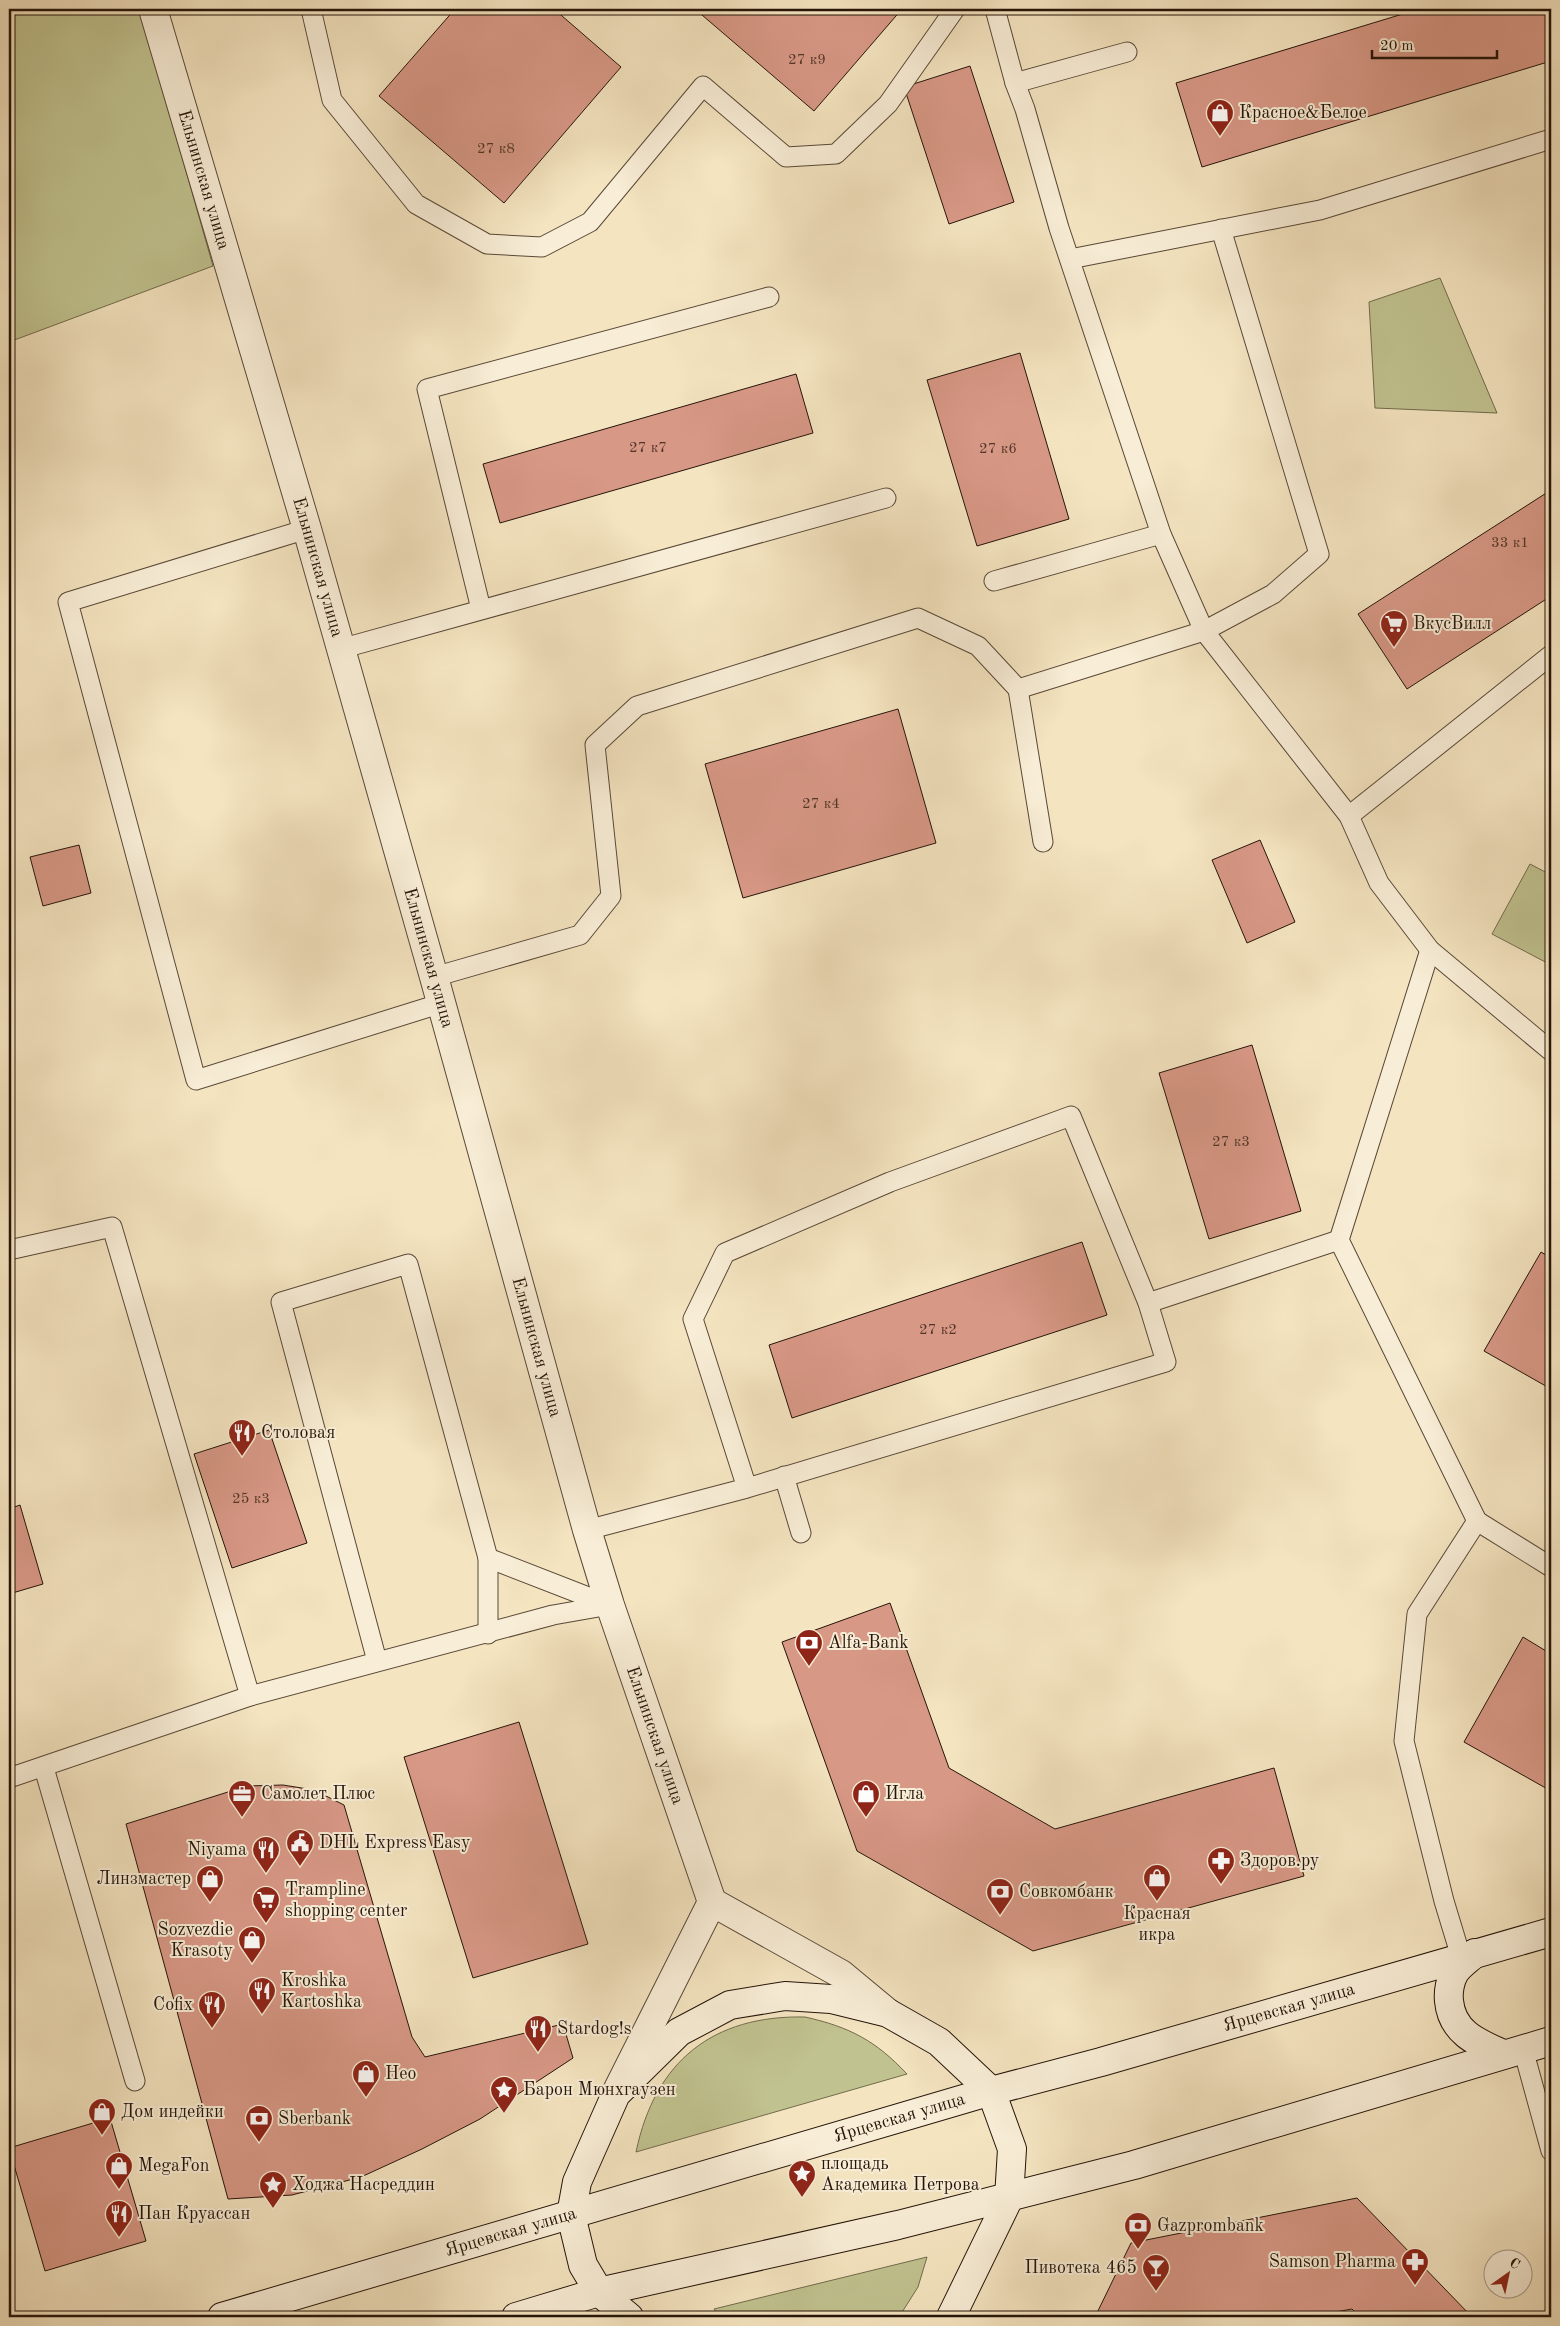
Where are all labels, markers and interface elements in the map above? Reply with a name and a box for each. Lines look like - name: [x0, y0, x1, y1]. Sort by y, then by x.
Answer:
- scale bar: [1372, 28, 1498, 60]
- text: 20 m: [1380, 39, 1414, 54]
- house number: 27 к9: [788, 53, 826, 68]
- shop icon: Красное&Белое: [1205, 98, 1235, 137]
- place label: Красное&Белое: [1239, 104, 1367, 122]
- street label: Ельнинская улица: [174, 108, 233, 252]
- house number: 27 к8: [477, 142, 515, 157]
- house number: 27 к7: [629, 441, 667, 456]
- house number: 27 к6: [979, 442, 1017, 457]
- street label: Ельнинская улица: [289, 495, 346, 639]
- house number: 33 к1: [1491, 536, 1529, 551]
- supermarket icon: ВкусВилл: [1379, 609, 1409, 648]
- place label: ВкусВилл: [1413, 615, 1491, 633]
- house number: 27 к4: [802, 797, 840, 812]
- street label: Ельнинская улица: [400, 886, 457, 1030]
- house number: 27 к3: [1212, 1135, 1250, 1150]
- street label: Ельнинская улица: [508, 1275, 564, 1419]
- house number: 27 к2: [919, 1323, 957, 1338]
- restaurant icon: Столовая: [227, 1418, 257, 1457]
- place label: Столовая: [261, 1424, 335, 1442]
- house number: 25 к3: [232, 1492, 270, 1507]
- bank icon: Alfa-Bank: [794, 1628, 824, 1667]
- place label: Alfa-Bank: [828, 1634, 909, 1652]
- street label: Ельнинская улица: [623, 1664, 687, 1807]
- office icon: Самолет Плюс: [227, 1779, 257, 1818]
- shop icon: Игла: [851, 1779, 881, 1818]
- place label: Самолет Плюс: [261, 1785, 375, 1803]
- place label: Игла: [885, 1785, 924, 1803]
- public building icon: DHL Express Easy: [285, 1828, 315, 1867]
- place label: DHL Express Easy: [319, 1834, 471, 1852]
- restaurant icon: Niyama: [251, 1835, 281, 1874]
- place label: Niyama: [187, 1841, 247, 1859]
- pharmacy icon: Здоров.ру: [1206, 1846, 1236, 1885]
- place label: Здоров.ру: [1240, 1852, 1320, 1870]
- shop icon: Красная икра: [1142, 1863, 1172, 1902]
- shop icon: Линзмастер: [195, 1864, 225, 1903]
- place label: Линзмастер: [96, 1870, 191, 1888]
- bank icon: Совкомбанк: [985, 1877, 1015, 1916]
- place label: Trampline shopping center: [285, 1881, 408, 1920]
- place label: Совкомбанк: [1019, 1883, 1114, 1901]
- supermarket icon: Trampline shopping center: [251, 1885, 281, 1924]
- place label: Красная икра: [1123, 1905, 1191, 1944]
- place label: Sozvezdie Krasoty: [158, 1921, 233, 1960]
- shop icon: Sozvezdie Krasoty: [237, 1925, 267, 1964]
- place label: Kroshka Kartoshka: [281, 1972, 362, 2011]
- restaurant icon: Kroshka Kartoshka: [247, 1976, 277, 2015]
- street label: Ярцевская улица: [1221, 1980, 1357, 2035]
- restaurant icon: Cofix: [197, 1990, 227, 2029]
- place label: Cofix: [153, 1996, 193, 2014]
- restaurant icon: Stardog!s: [523, 2014, 553, 2053]
- place label: Stardog!s: [557, 2020, 632, 2038]
- shop icon: Нео: [351, 2059, 381, 2098]
- place label: Нео: [385, 2065, 416, 2083]
- place icon: Барон Мюнхгаузен: [489, 2075, 519, 2114]
- place label: Барон Мюнхгаузен: [523, 2081, 676, 2099]
- street label: Ярцевская улица: [832, 2090, 967, 2146]
- shop icon: Дом индейки: [87, 2097, 117, 2136]
- place label: Дом индейки: [121, 2103, 224, 2121]
- bank icon: Sberbank: [244, 2104, 274, 2143]
- place label: Sberbank: [278, 2110, 351, 2128]
- shop icon: MegaFon: [104, 2151, 134, 2190]
- place label: площадь Академика Петрова: [821, 2155, 980, 2194]
- place label: MegaFon: [138, 2157, 210, 2175]
- place icon: площадь Академика Петрова: [787, 2159, 817, 2198]
- place icon: Ходжа Насреддин: [258, 2170, 288, 2209]
- place label: Ходжа Насреддин: [292, 2176, 435, 2194]
- restaurant icon: Пан Круассан: [104, 2199, 134, 2238]
- street label: Ярцевская улица: [443, 2204, 579, 2260]
- place label: Пан Круассан: [138, 2205, 250, 2223]
- bank icon: Gazprombank: [1123, 2211, 1153, 2250]
- place label: Gazprombank: [1157, 2217, 1264, 2235]
- pharmacy icon: Samson Pharma: [1400, 2247, 1430, 2286]
- north arrow: [1482, 2248, 1532, 2298]
- bar icon: Пивотека 465: [1141, 2253, 1171, 2292]
- place label: Samson Pharma: [1269, 2253, 1396, 2271]
- text: С: [1507, 2256, 1522, 2272]
- place label: Пивотека 465: [1025, 2259, 1137, 2277]

